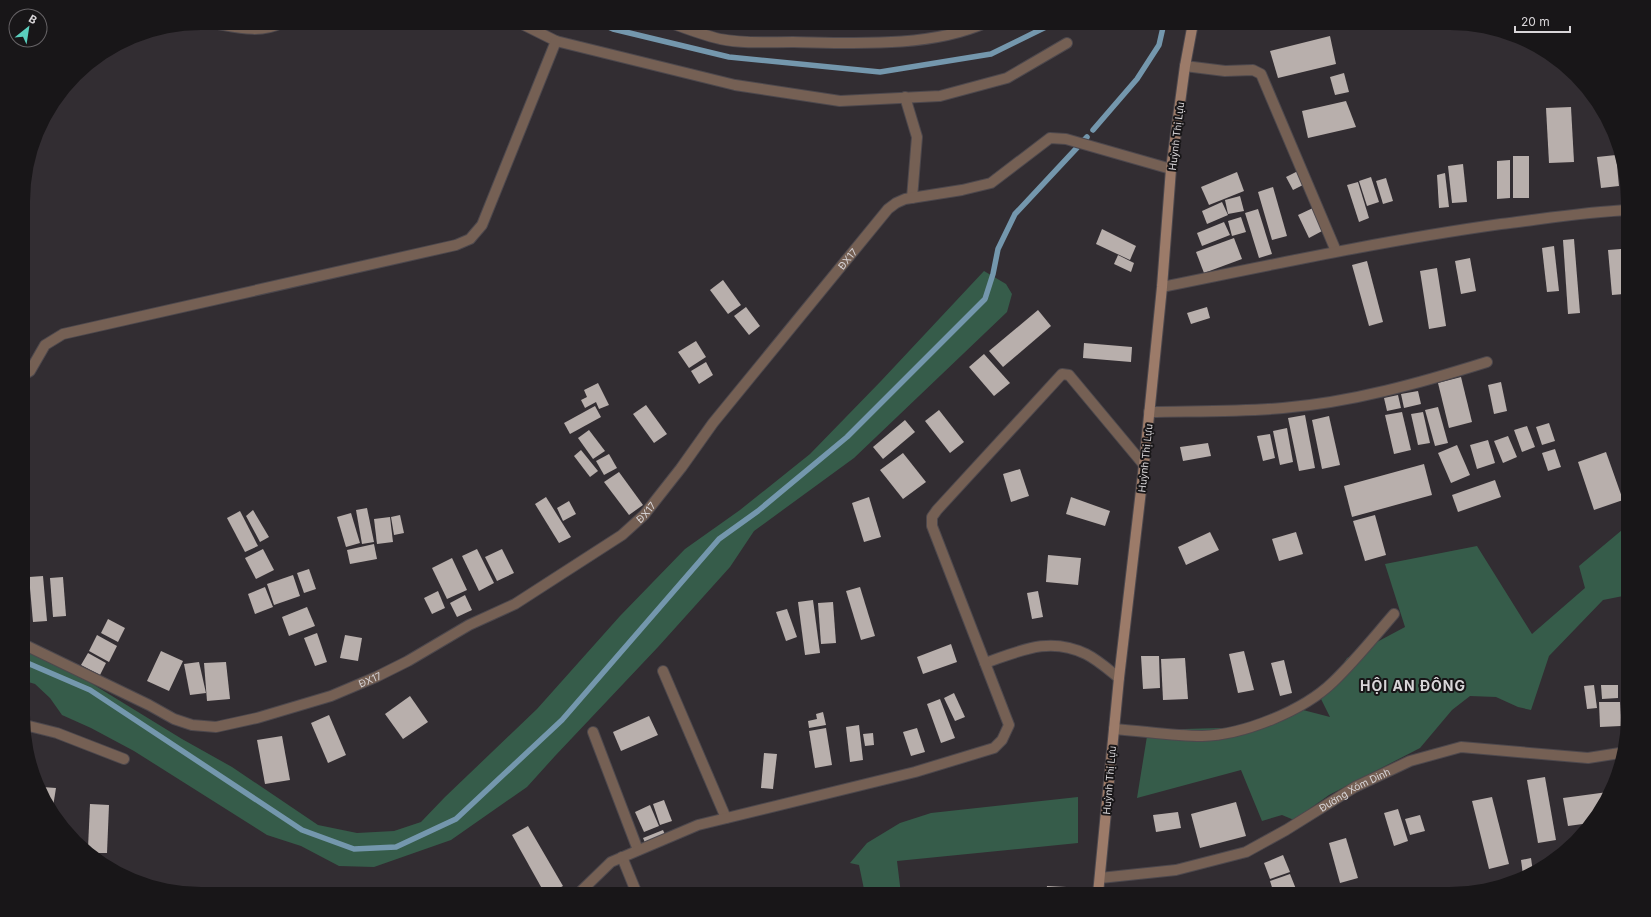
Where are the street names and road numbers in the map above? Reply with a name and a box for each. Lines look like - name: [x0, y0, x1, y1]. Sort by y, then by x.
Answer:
- street label: Huỳnh Thị Lựu: [1166, 101, 1187, 171]
- street label: ĐX17: [835, 245, 860, 272]
- street label: Huỳnh Thị Lựu: [1135, 423, 1156, 493]
- street label: ĐX17: [634, 499, 658, 525]
- street label: ĐX17: [357, 669, 384, 690]
- street label: Huỳnh Thị Lựu: [1100, 745, 1119, 815]
- street label: Đường Xóm Dinh: [1317, 765, 1392, 814]

